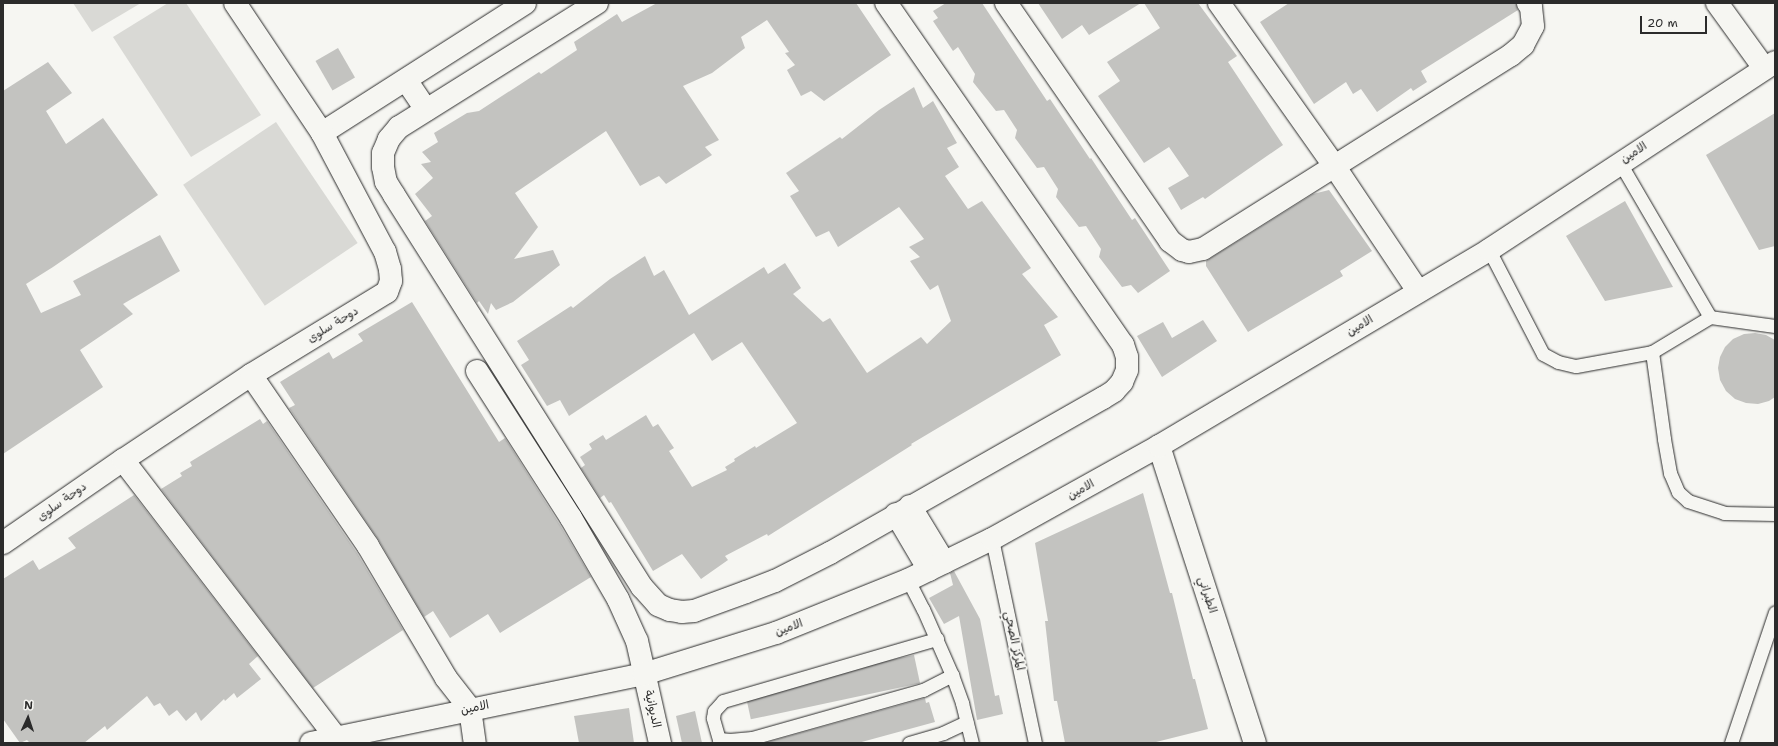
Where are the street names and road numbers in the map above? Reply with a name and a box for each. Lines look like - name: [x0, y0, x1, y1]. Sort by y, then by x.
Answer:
- street label: الامين: [1618, 139, 1650, 167]
- street label: دوحة سلوى: [305, 304, 361, 346]
- street label: الامين: [1344, 312, 1376, 340]
- street label: الامين: [1065, 477, 1097, 503]
- street label: دوحة سلوى: [34, 480, 90, 524]
- street label: الطبراني: [1194, 575, 1220, 615]
- street label: المركز الصحي: [1001, 610, 1027, 672]
- street label: الامين: [773, 616, 805, 640]
- street label: الديوانية: [641, 689, 663, 729]
- street label: الامين: [459, 698, 491, 718]

